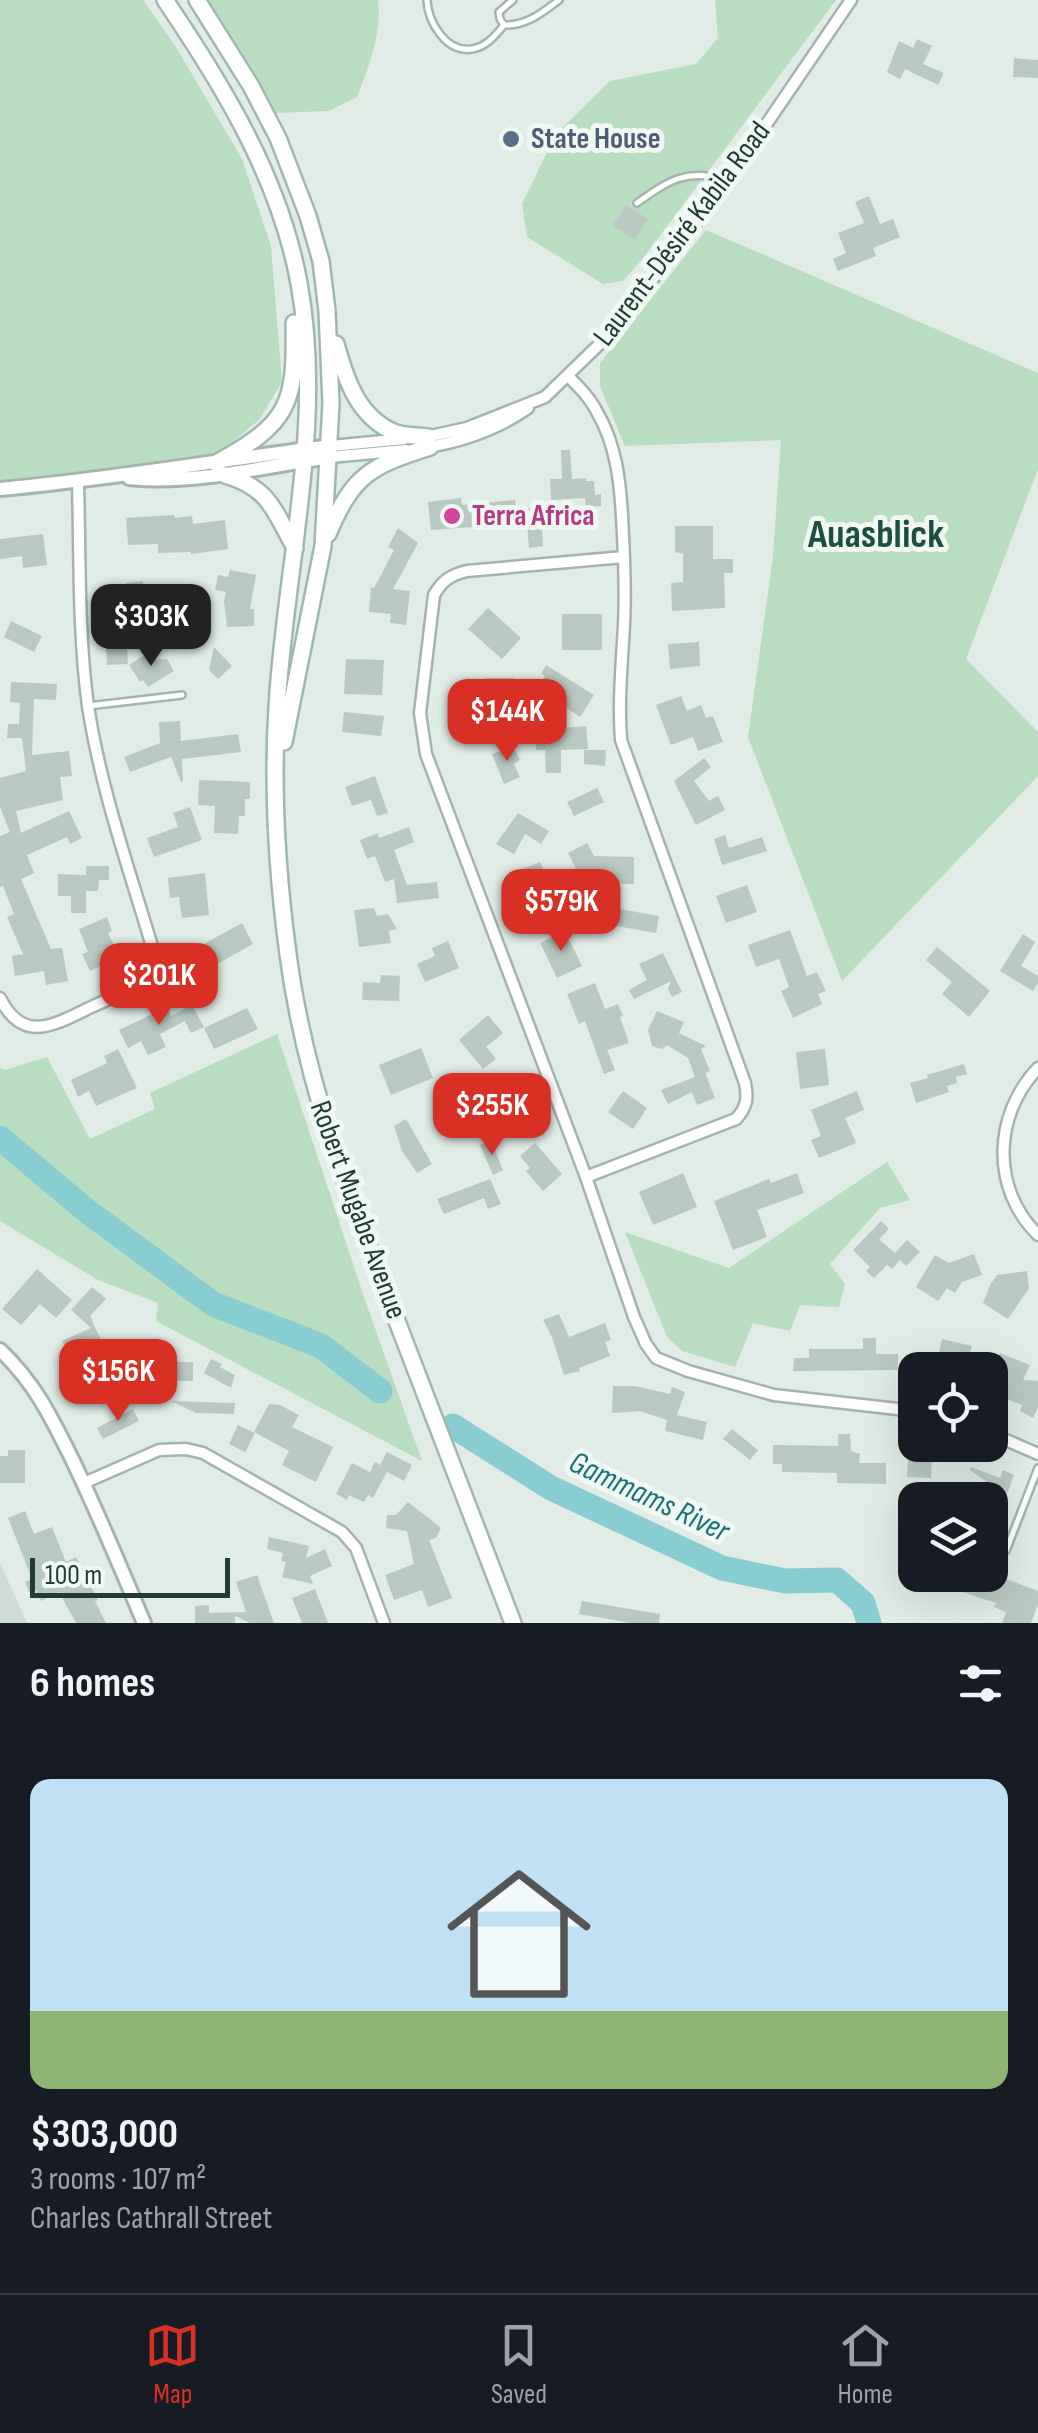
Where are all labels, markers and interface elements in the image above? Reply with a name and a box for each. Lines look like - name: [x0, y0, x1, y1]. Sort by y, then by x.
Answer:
- street label: Laurent-Désiré Kabila Road: [586, 115, 778, 353]
- place label: State House: [531, 121, 660, 157]
- marker: State House: [500, 128, 522, 150]
- place label: Terra Africa: [472, 498, 595, 534]
- marker: Terra Africa: [441, 505, 463, 527]
- district label: Auasblick: [807, 511, 944, 559]
- pin: $303K: [81, 584, 221, 669]
- text: $303K: [113, 597, 189, 636]
- pin: $144K: [437, 679, 577, 764]
- text: $144K: [470, 692, 544, 731]
- pin: $579K: [491, 869, 631, 954]
- text: $579K: [523, 882, 599, 921]
- pin: $201K: [89, 943, 229, 1028]
- text: $201K: [122, 956, 196, 995]
- pin: $255K: [422, 1073, 562, 1158]
- text: $255K: [455, 1086, 529, 1125]
- street label: Robert Mugabe Avenue: [302, 1096, 414, 1324]
- pin: $156K: [48, 1339, 188, 1424]
- text: $156K: [81, 1352, 155, 1391]
- map controls: [898, 1352, 1008, 1592]
- button: locate: [898, 1352, 1008, 1462]
- water label: Gammams River: [563, 1443, 736, 1551]
- button: layers: [898, 1482, 1008, 1592]
- scale bar: [30, 1553, 230, 1598]
- text: 100 m: [45, 1559, 102, 1592]
- icon: filters: [953, 1656, 1008, 1711]
- text: 6 homes: [30, 1658, 155, 1709]
- icon: home: [429, 1844, 609, 2024]
- text: $303,000: [30, 2109, 178, 2160]
- text: 3 rooms · 107 m²: [30, 2160, 206, 2199]
- text: Charles Cathrall Street: [30, 2199, 272, 2238]
- tab: Map: [145, 2318, 200, 2411]
- tab: Saved: [491, 2318, 547, 2411]
- tab: Home: [838, 2318, 893, 2411]

